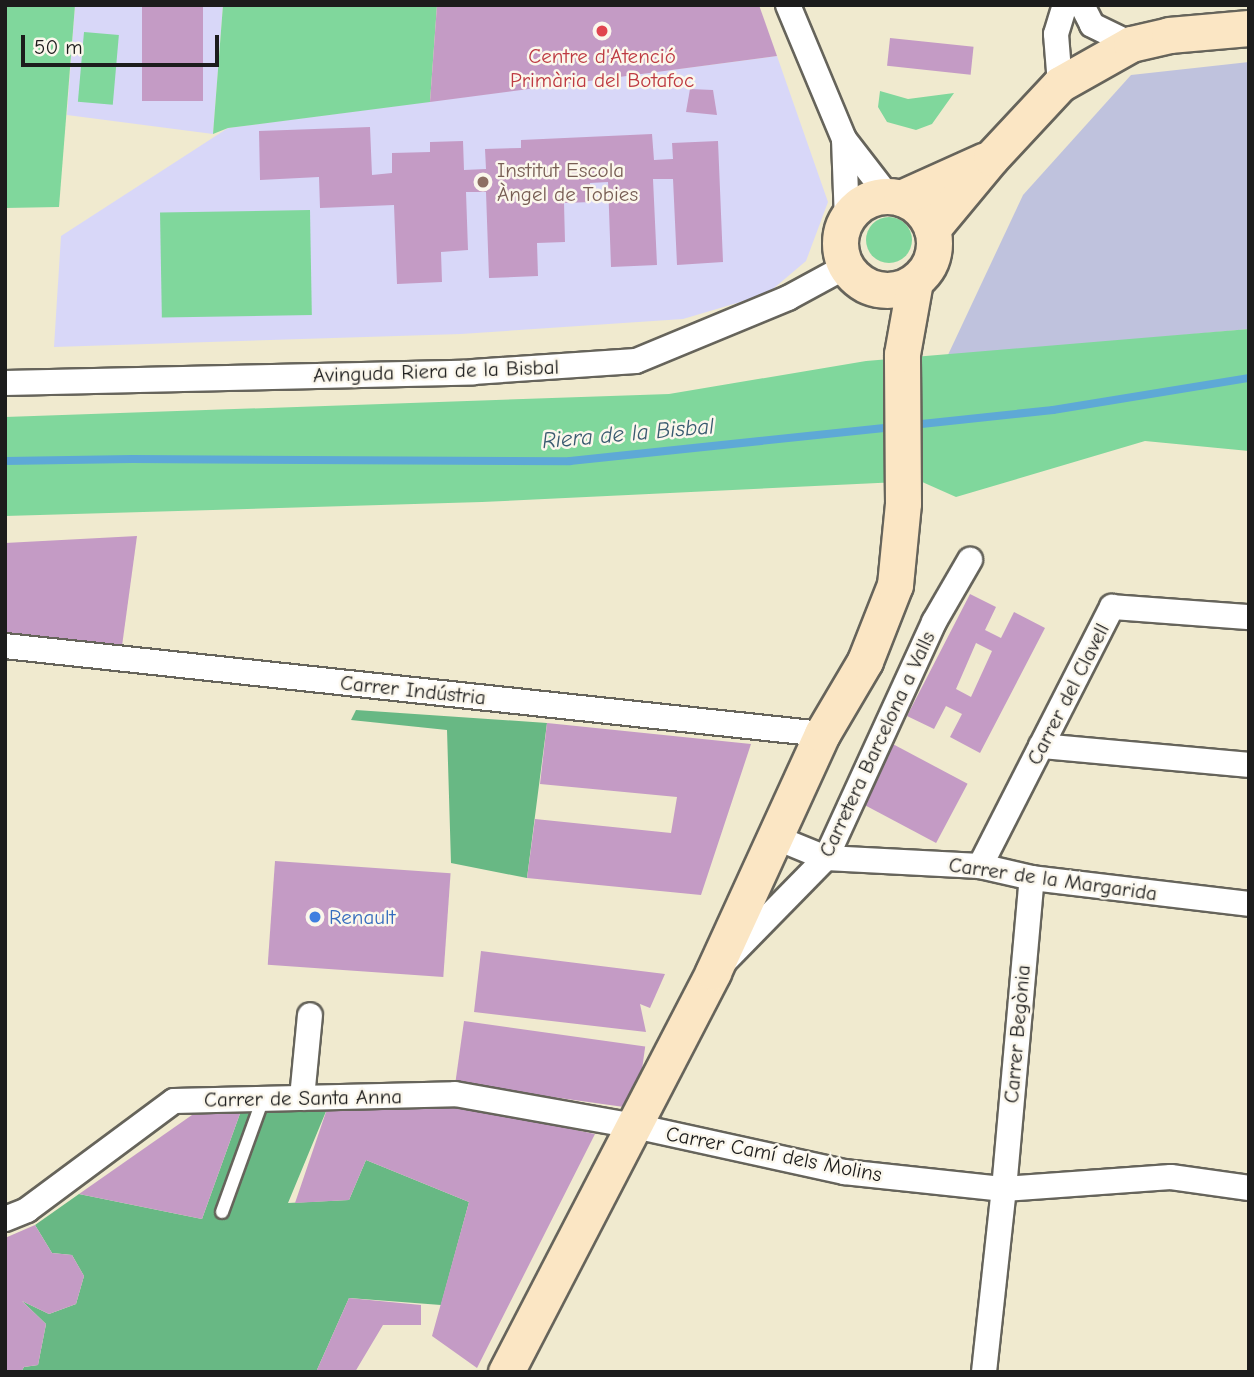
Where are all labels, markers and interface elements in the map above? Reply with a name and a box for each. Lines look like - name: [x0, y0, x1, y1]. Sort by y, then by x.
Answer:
- scale bar: [24, 21, 222, 65]
- marker: Centre d'Atenció Primària del Botafoc: [592, 21, 612, 41]
- text: 50 m: [34, 35, 83, 59]
- place label: Centre d'Atenció Primària del Botafoc: [510, 43, 694, 93]
- place label: Institut Escola Àngel de Tobies: [497, 157, 638, 207]
- marker: Institut Escola Àngel de Tobies: [475, 174, 491, 190]
- street label: Avinguda Riera de la Bisbal: [313, 354, 559, 388]
- water label: Riera de la Bisbal: [541, 413, 715, 455]
- street label: Carrer del Clavell: [1021, 619, 1115, 769]
- street label: Carretera Barcelona a Valls: [814, 627, 940, 861]
- street label: Carrer Indústria: [339, 670, 487, 710]
- street label: Carrer de la Margarida: [947, 852, 1159, 906]
- place label: Renault: [329, 904, 396, 930]
- marker: Renault: [307, 909, 323, 925]
- street label: Carrer Begònia: [998, 964, 1036, 1104]
- street label: Carrer de Santa Anna: [204, 1084, 402, 1112]
- street label: Carrer Camí dels Molins: [664, 1121, 884, 1187]

